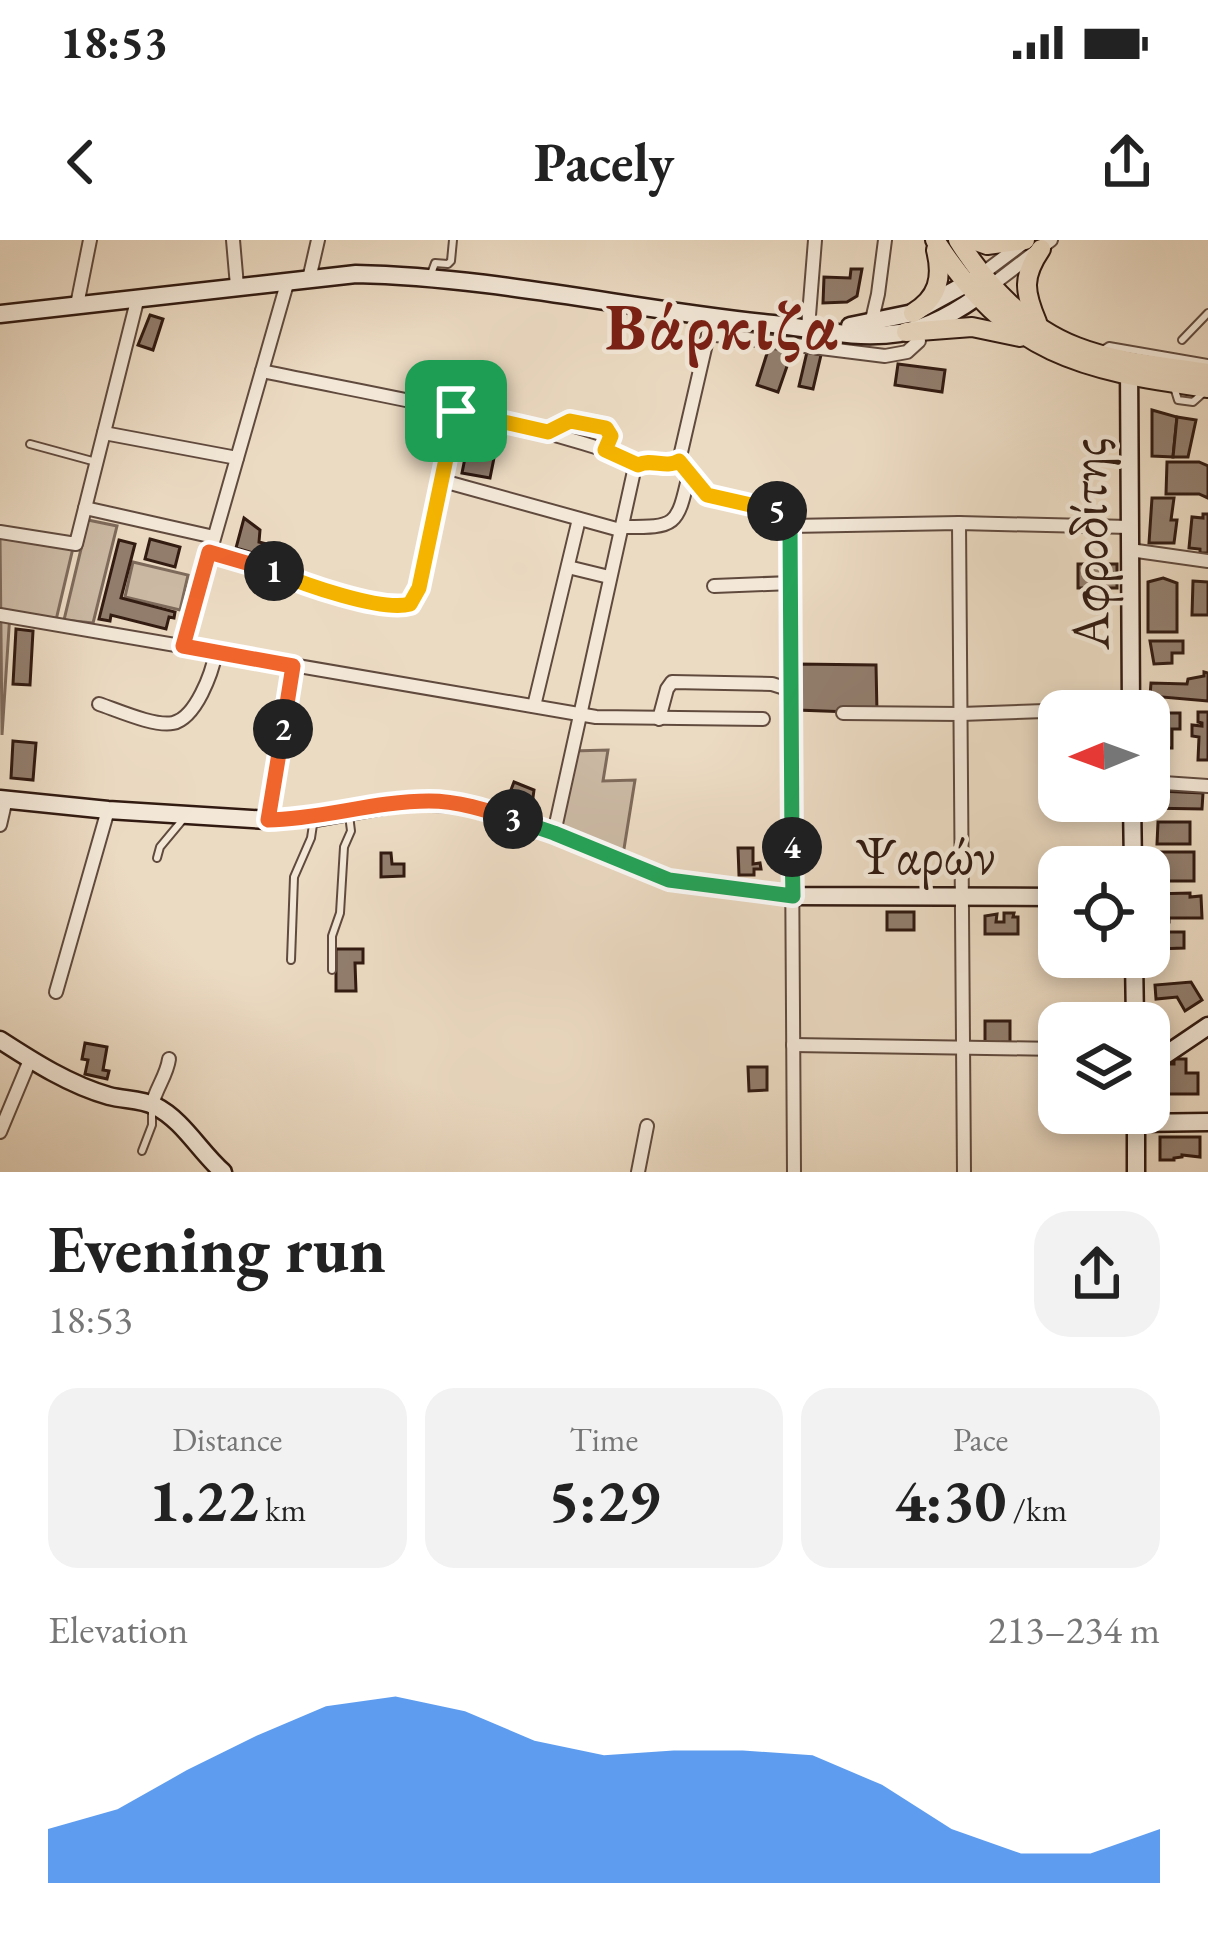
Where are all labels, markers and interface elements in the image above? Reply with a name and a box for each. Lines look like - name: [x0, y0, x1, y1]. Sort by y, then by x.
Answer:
- text: 18:53: [60, 13, 168, 71]
- text: Pacely: [534, 127, 674, 197]
- icon: back: [48, 129, 114, 195]
- icon: share: [1094, 129, 1160, 195]
- district label: Βάρκιζα: [605, 283, 841, 369]
- pin: [405, 360, 507, 462]
- icon: arrive: [423, 378, 489, 444]
- street label: Αφροδίτης: [1051, 437, 1125, 652]
- pin: 5: [747, 481, 807, 541]
- text: 5: [768, 489, 786, 532]
- pin: 1: [244, 541, 304, 601]
- text: 1: [265, 549, 283, 592]
- north arrow: [1038, 690, 1170, 822]
- map controls: [1038, 690, 1170, 1134]
- pin: 2: [253, 699, 313, 759]
- text: 2: [274, 707, 292, 750]
- pin: 3: [483, 789, 543, 849]
- text: 3: [504, 797, 522, 840]
- pin: 4: [762, 817, 822, 877]
- street label: Ψαρών: [856, 820, 996, 890]
- text: 4: [783, 825, 801, 868]
- button: locate: [1038, 846, 1170, 978]
- button: layers: [1038, 1002, 1170, 1134]
- text: Evening run: [48, 1206, 386, 1292]
- button: share: [1034, 1211, 1160, 1337]
- text: 18:53: [48, 1294, 133, 1345]
- text: Distance: [172, 1418, 282, 1461]
- text: Time: [570, 1418, 638, 1461]
- text: Pace: [953, 1418, 1008, 1461]
- text: 1.22: [148, 1461, 258, 1539]
- text: 5:29: [548, 1461, 660, 1539]
- text: 4:30: [894, 1461, 1006, 1539]
- text: km: [258, 1488, 306, 1531]
- text: /km: [1006, 1488, 1067, 1531]
- text: Elevation: [48, 1604, 188, 1655]
- text: 213–234 m: [988, 1604, 1160, 1655]

